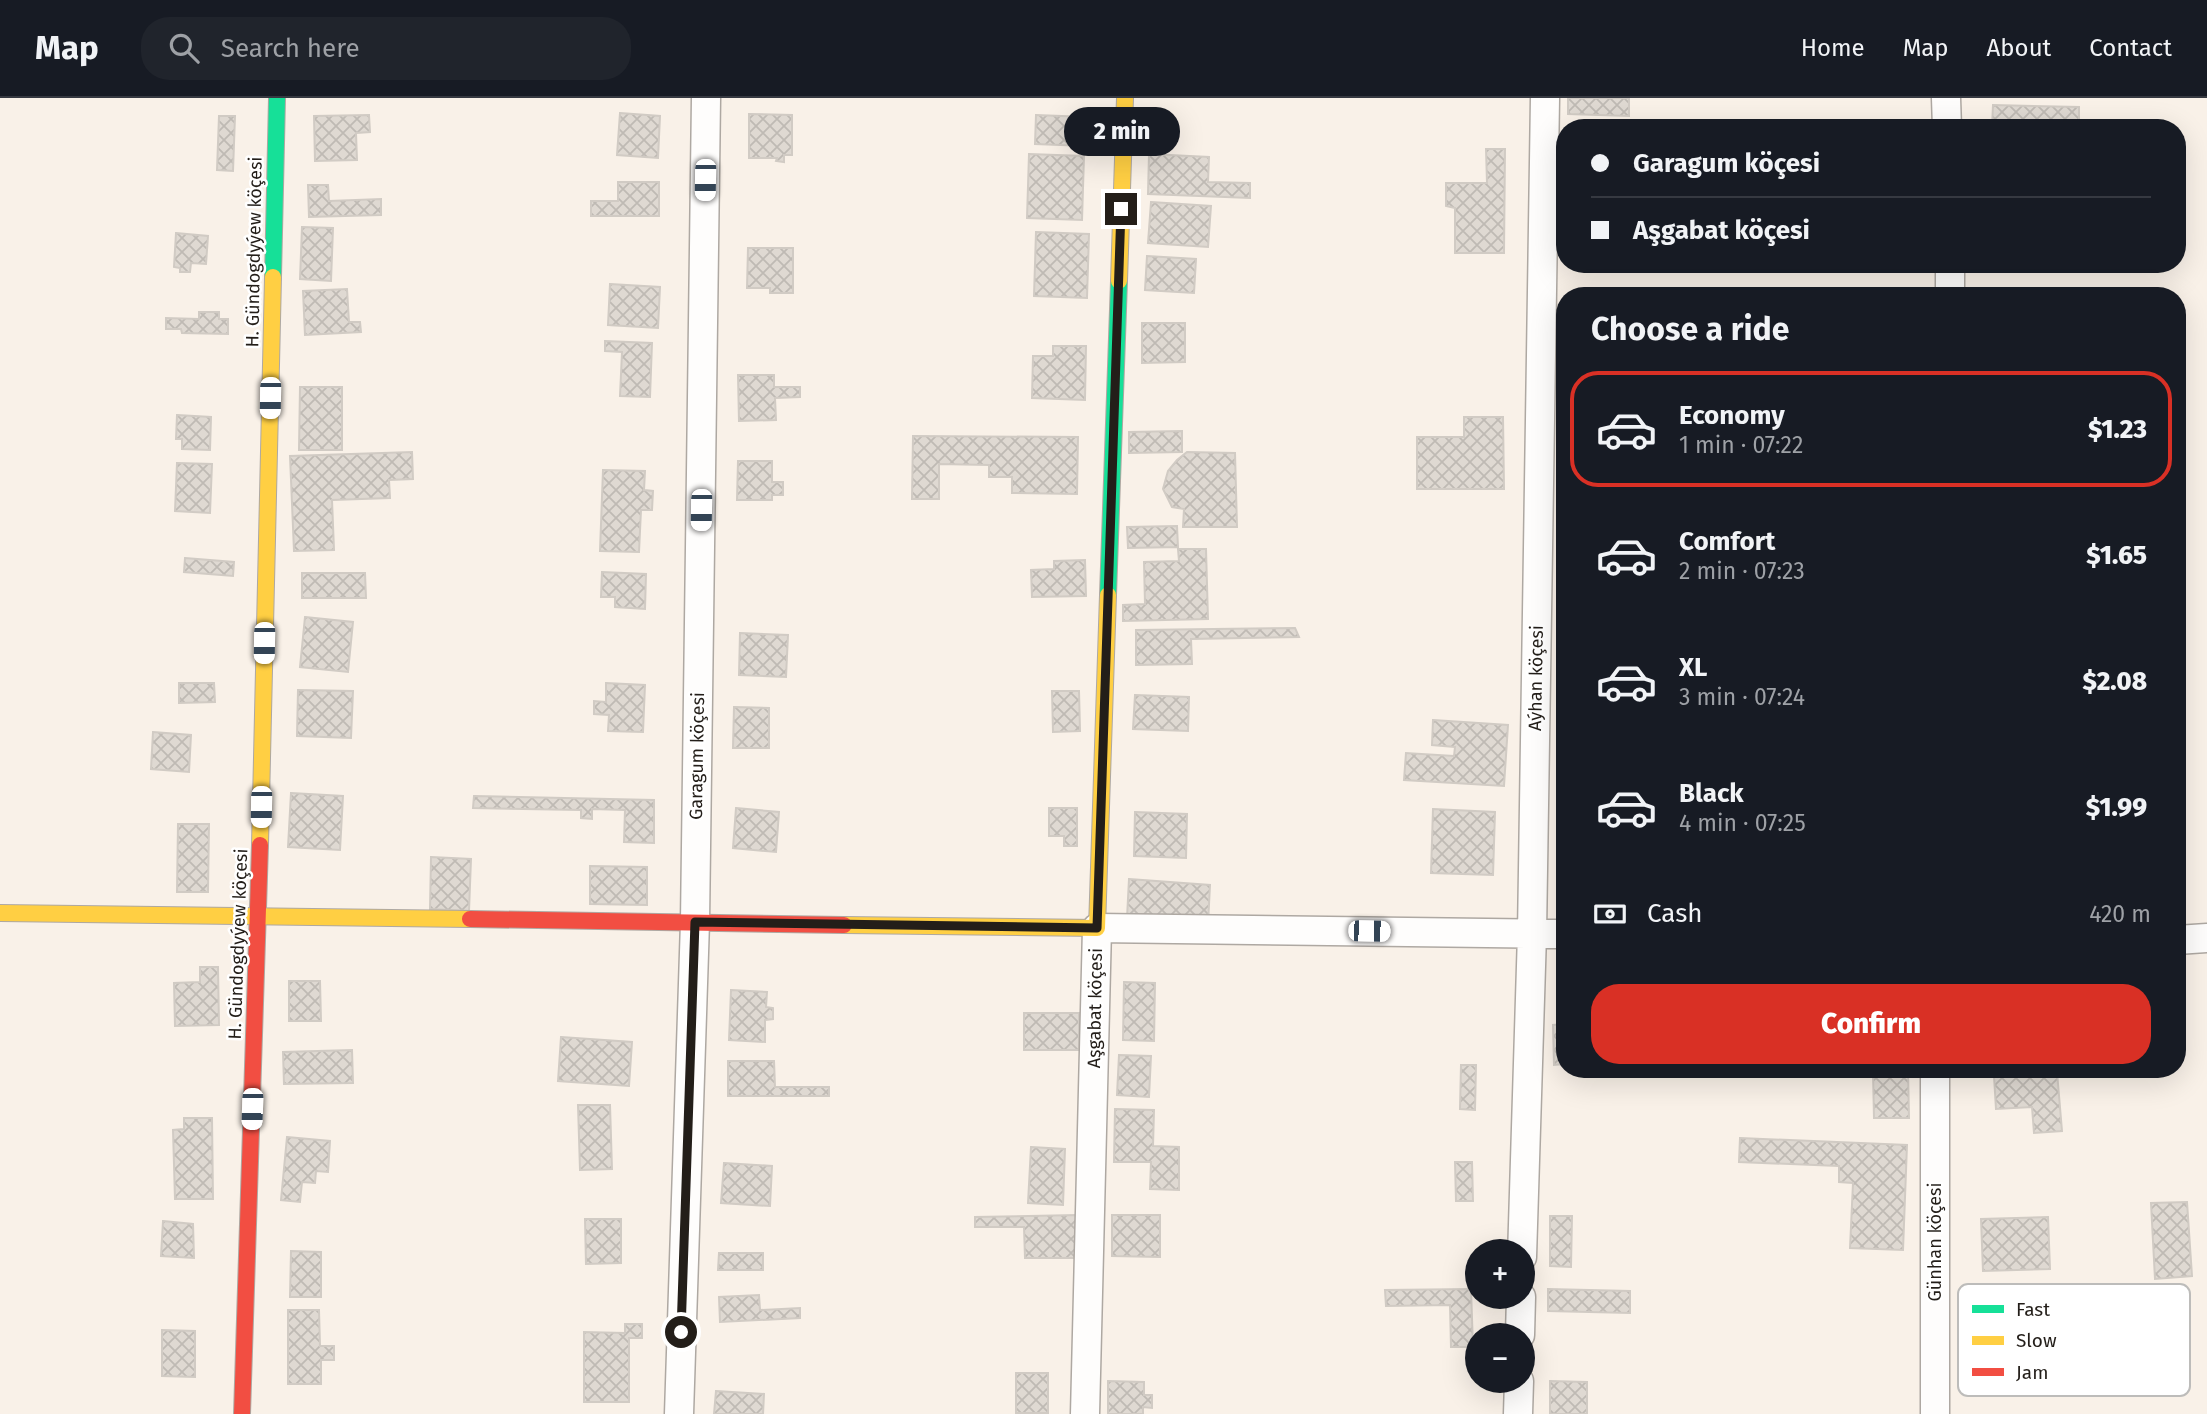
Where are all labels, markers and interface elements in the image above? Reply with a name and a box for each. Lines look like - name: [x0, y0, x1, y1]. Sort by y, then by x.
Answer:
- search box: [141, 17, 631, 80]
- text: Map: [35, 28, 99, 68]
- icon: search: [165, 29, 203, 67]
- text: Search here: [221, 33, 360, 64]
- text: Home: [1801, 34, 1865, 62]
- text: Map: [1903, 34, 1949, 62]
- text: About: [1987, 34, 2051, 62]
- text: Contact: [2089, 34, 2172, 62]
- callout: 2 min: [1063, 108, 1179, 156]
- text: 2 min: [1094, 117, 1150, 145]
- text: Garagum köçesi: [1633, 148, 1820, 179]
- street label: H. Gündogdyýew köçesi: [241, 156, 267, 348]
- car: [695, 159, 716, 201]
- route end: [1105, 193, 1137, 225]
- text: Aşgabat köçesi: [1633, 215, 1810, 246]
- text: Choose a ride: [1591, 310, 1789, 348]
- car: [260, 377, 281, 419]
- icon: car: [1595, 398, 1658, 461]
- text: Economy: [1679, 400, 1785, 431]
- text: $1.23: [2088, 414, 2147, 445]
- text: 1 min · 07:22: [1679, 431, 1803, 459]
- car: [691, 489, 712, 531]
- icon: car: [1595, 524, 1658, 587]
- text: Comfort: [1679, 526, 1775, 557]
- text: $1.65: [2086, 540, 2147, 571]
- text: 2 min · 07:23: [1679, 557, 1805, 585]
- car: [254, 622, 275, 664]
- street label: Aýhan köçesi: [1524, 625, 1548, 731]
- icon: car: [1595, 650, 1658, 713]
- text: XL: [1679, 652, 1707, 683]
- text: $2.08: [2083, 666, 2147, 697]
- text: 3 min · 07:24: [1679, 683, 1805, 711]
- street label: Garagum köçesi: [685, 692, 709, 820]
- icon: car: [1595, 776, 1658, 839]
- text: Black: [1679, 778, 1744, 809]
- car: [251, 786, 272, 828]
- text: $1.99: [2086, 792, 2147, 823]
- text: 4 min · 07:25: [1679, 809, 1806, 837]
- street label: H. Gündogdyýew köçesi: [224, 848, 252, 1040]
- icon: cash: [1591, 895, 1629, 933]
- text: Cash: [1647, 898, 1703, 929]
- text: 420 m: [2089, 900, 2151, 928]
- car: [1348, 920, 1391, 942]
- street label: Aşgabat köçesi: [1083, 948, 1107, 1068]
- button: Confirm: [1591, 984, 2151, 1064]
- car: [241, 1088, 264, 1130]
- street label: Günhan köçesi: [1924, 1182, 1946, 1302]
- map controls: [1465, 1239, 1535, 1393]
- button: +: [1465, 1239, 1535, 1309]
- legend: [1958, 1284, 2190, 1396]
- text: Fast: [2016, 1298, 2050, 1321]
- route start: [665, 1316, 697, 1348]
- button: −: [1465, 1323, 1535, 1393]
- text: Slow: [2016, 1329, 2057, 1352]
- text: Jam: [2016, 1361, 2048, 1384]

